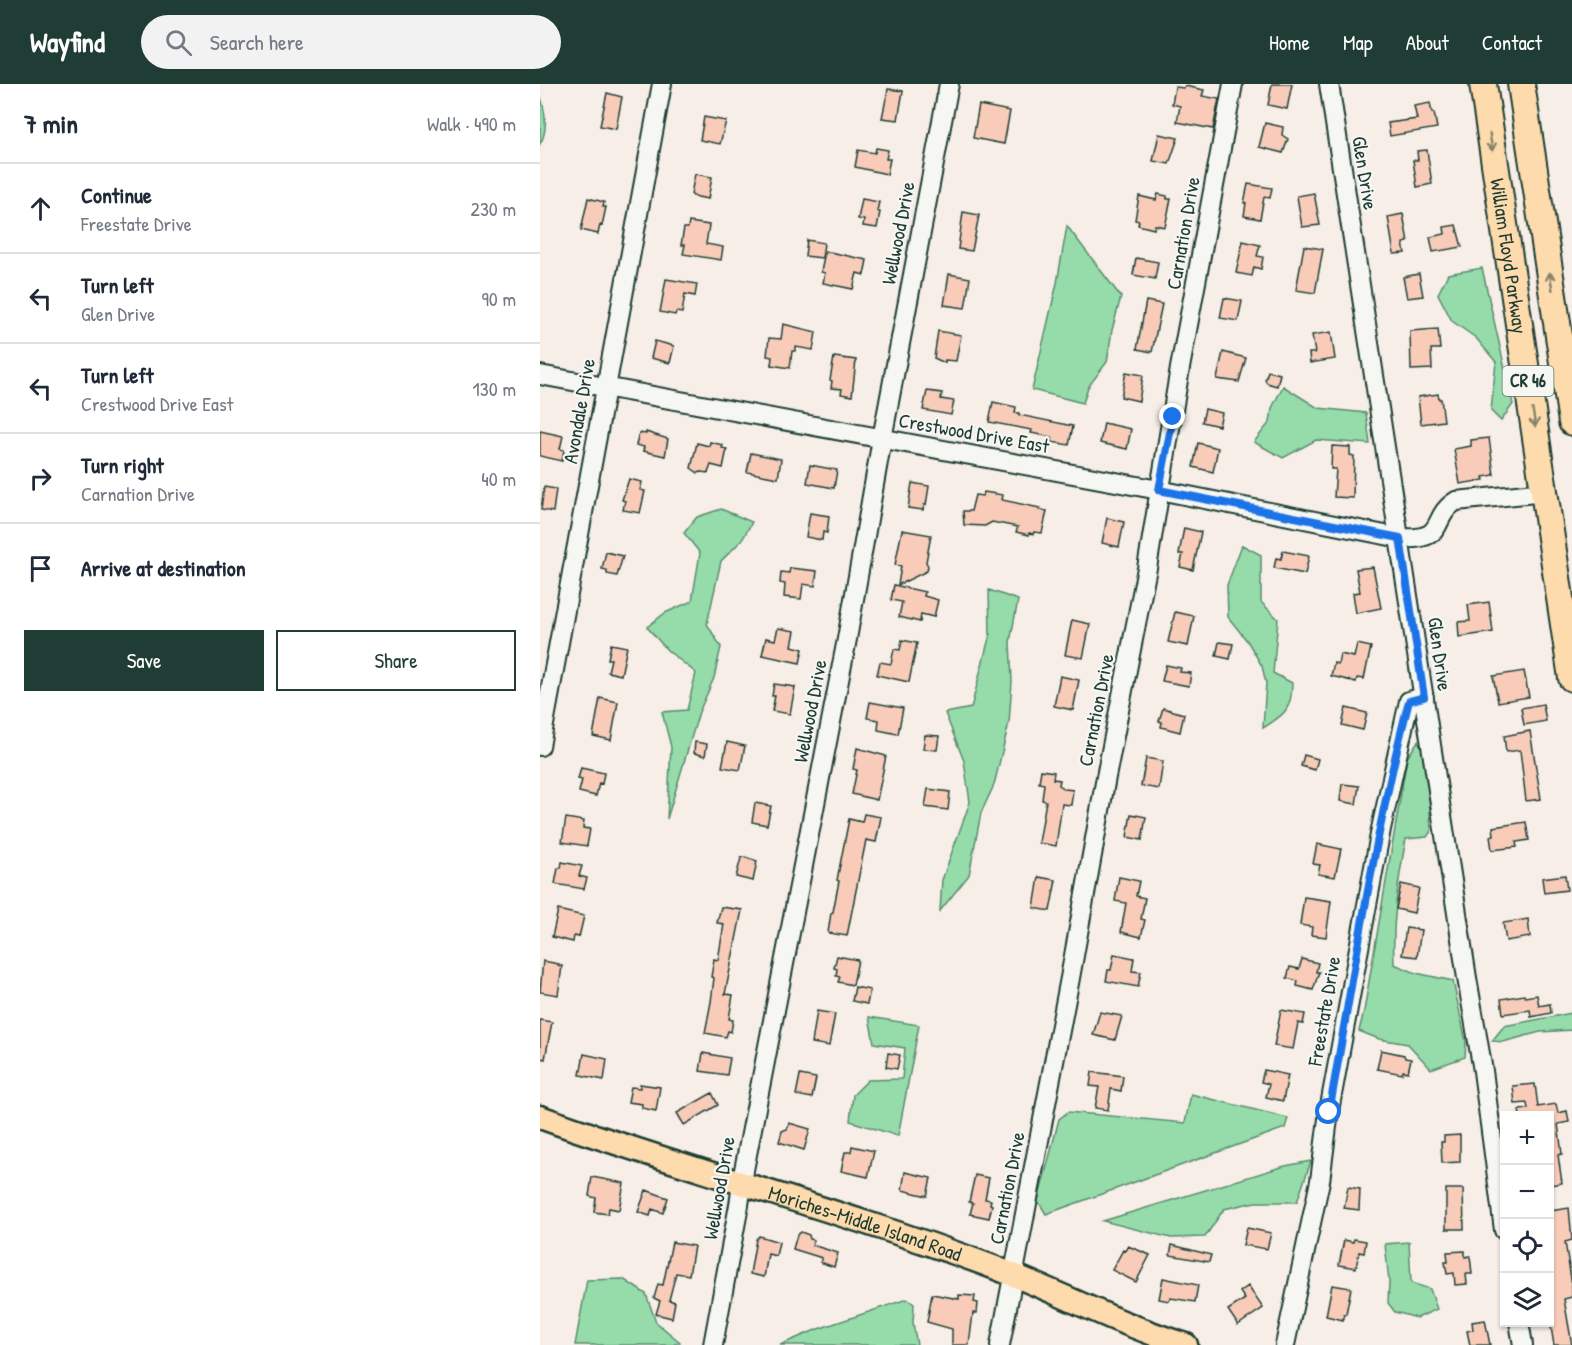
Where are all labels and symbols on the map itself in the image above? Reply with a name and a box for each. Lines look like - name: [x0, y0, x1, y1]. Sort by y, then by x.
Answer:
- one-way arrow: [1486, 131, 1497, 151]
- street label: Glen Drive: [1346, 134, 1385, 212]
- street label: Carnation Drive: [1159, 174, 1206, 291]
- street label: William Floyd Parkway: [1484, 176, 1534, 336]
- street label: Wellwood Drive: [874, 179, 921, 287]
- one-way arrow: [1545, 271, 1556, 291]
- street label: Avondale Drive: [556, 356, 601, 465]
- road number: CR 46: [1502, 366, 1554, 396]
- route end: [1159, 403, 1185, 429]
- street label: Crestwood Drive East: [897, 406, 1053, 459]
- one-way arrow: [1528, 407, 1539, 427]
- street label: Glen Drive: [1422, 615, 1459, 693]
- street label: Carnation Drive: [1071, 651, 1120, 768]
- street label: Wellwood Drive: [786, 657, 833, 765]
- street label: Freestate Drive: [1300, 954, 1346, 1069]
- route start: [1315, 1098, 1341, 1124]
- street label: Carnation Drive: [982, 1129, 1031, 1246]
- street label: Wellwood Drive: [696, 1134, 741, 1242]
- street label: Moriches-Middle Island Road: [765, 1178, 966, 1267]

